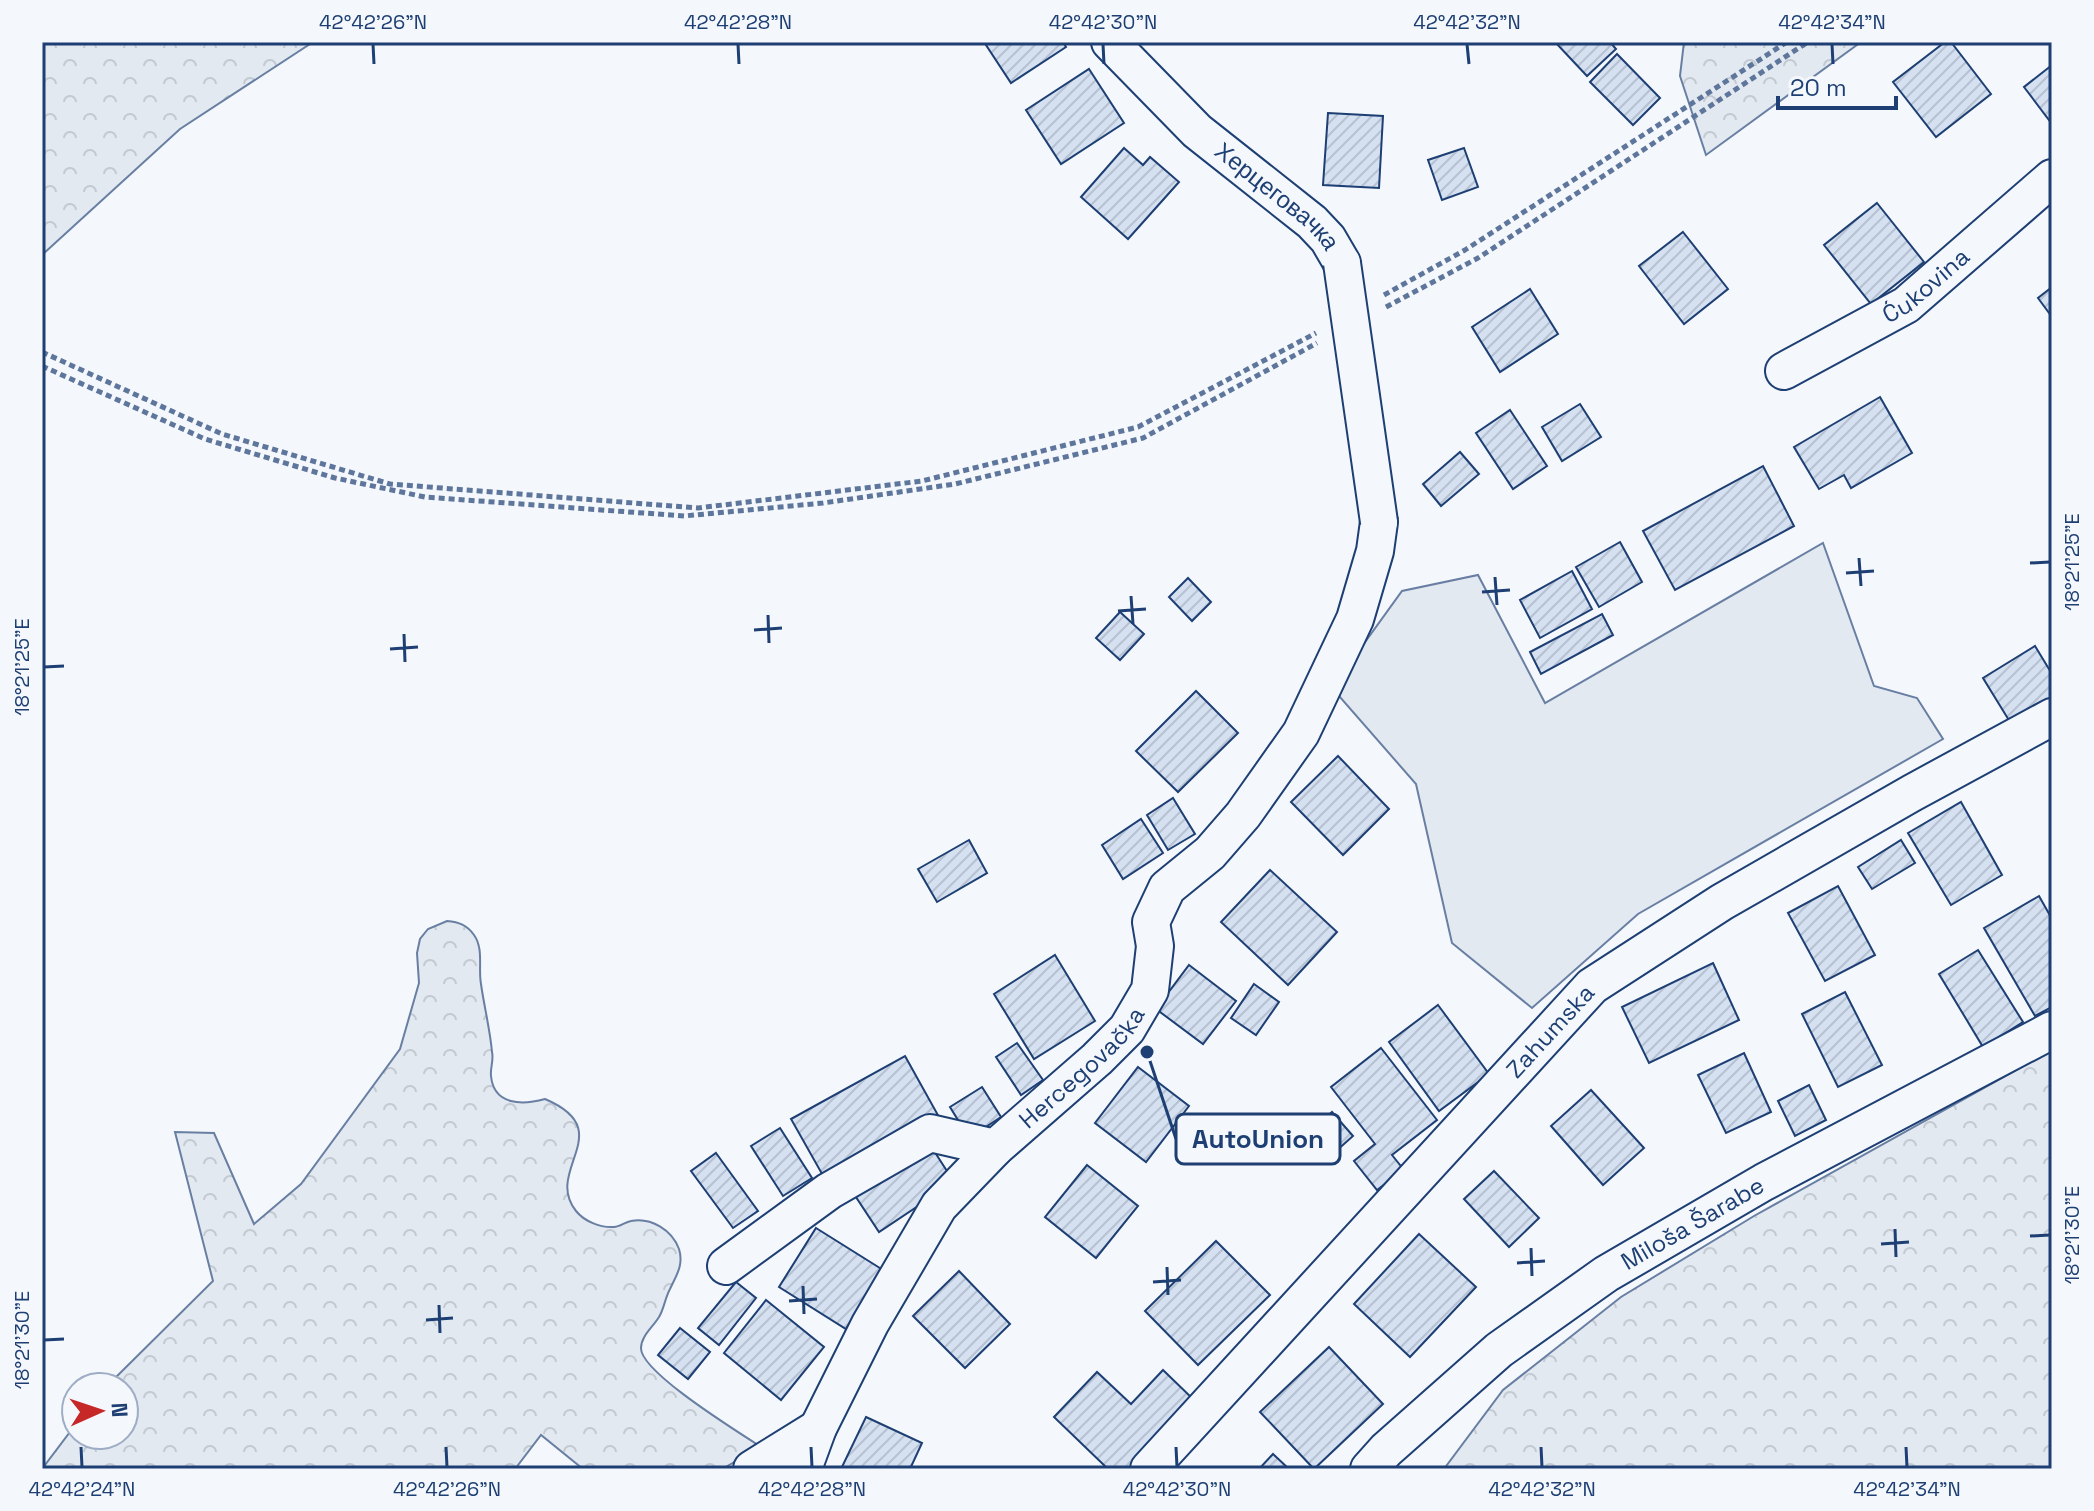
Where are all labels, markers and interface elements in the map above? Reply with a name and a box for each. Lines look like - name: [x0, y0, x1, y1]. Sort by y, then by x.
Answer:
- text: 42°42'26"N: [319, 9, 427, 35]
- text: 42°42'28"N: [684, 9, 792, 35]
- text: 42°42'30"N: [1049, 9, 1157, 35]
- text: 42°42'32"N: [1413, 9, 1521, 35]
- text: 42°42'34"N: [1778, 9, 1886, 35]
- scale bar: [1778, 60, 1896, 110]
- text: 20 m: [1790, 72, 1847, 103]
- street label: Херцеговачка: [1209, 135, 1347, 256]
- street label: Ćukovina: [1877, 241, 1976, 330]
- text: 18°21'25"E: [2059, 513, 2085, 611]
- text: 18°21'25"E: [9, 618, 35, 716]
- street label: Zahumska: [1499, 977, 1601, 1084]
- street label: Hercegovačka: [1012, 1001, 1152, 1135]
- callout: AutoUnion: [1176, 1114, 1340, 1164]
- text: AutoUnion: [1192, 1122, 1324, 1156]
- street label: Miloša Šarabe: [1615, 1169, 1770, 1277]
- text: 18°21'30"E: [2059, 1186, 2085, 1284]
- text: 18°21'30"E: [9, 1291, 35, 1389]
- north arrow: [60, 1371, 140, 1451]
- text: N: [106, 1402, 134, 1418]
- text: 42°42'24"N: [29, 1476, 135, 1502]
- text: 42°42'26"N: [393, 1476, 501, 1502]
- text: 42°42'28"N: [758, 1476, 866, 1502]
- text: 42°42'30"N: [1123, 1476, 1231, 1502]
- text: 42°42'32"N: [1488, 1476, 1596, 1502]
- text: 42°42'34"N: [1853, 1476, 1961, 1502]

